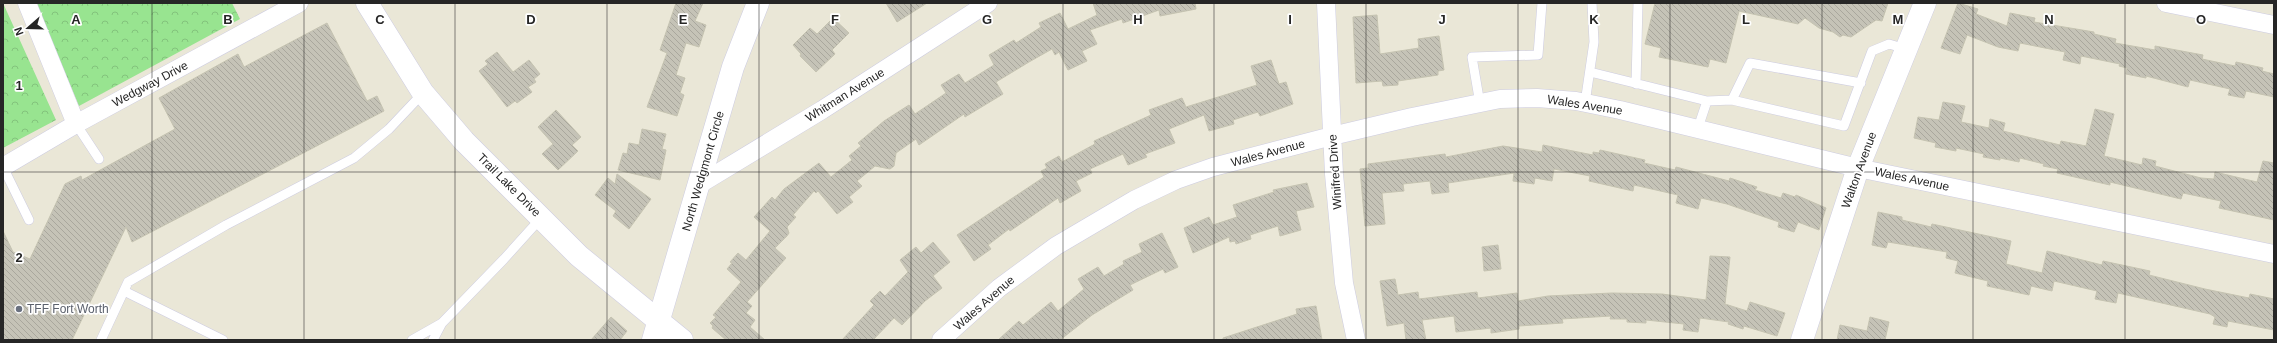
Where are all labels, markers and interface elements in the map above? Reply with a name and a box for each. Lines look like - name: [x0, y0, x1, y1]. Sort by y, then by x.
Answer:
- north arrow: [8, 8, 48, 48]
- text: A: [71, 12, 81, 27]
- text: B: [223, 12, 233, 27]
- text: C: [375, 12, 385, 27]
- text: D: [526, 12, 536, 27]
- text: E: [679, 12, 688, 27]
- text: F: [831, 12, 839, 27]
- text: G: [982, 12, 992, 27]
- text: H: [1133, 12, 1143, 27]
- text: I: [1288, 12, 1292, 27]
- text: J: [1438, 12, 1446, 27]
- text: K: [1589, 12, 1599, 27]
- text: L: [1742, 12, 1750, 27]
- text: M: [1893, 12, 1903, 27]
- text: N: [2044, 12, 2054, 27]
- text: O: [2196, 12, 2206, 27]
- text: N: [12, 26, 26, 37]
- street label: Wedgway Drive: [110, 58, 191, 110]
- street label: Whitman Avenue: [803, 65, 887, 125]
- text: 1: [15, 78, 23, 93]
- street label: Wales Avenue: [1546, 92, 1624, 118]
- street label: North Wedgmont Circle: [679, 109, 727, 233]
- street label: Walton Avenue: [1839, 130, 1879, 210]
- street label: Winifred Drive: [1325, 134, 1345, 210]
- street label: Wales Avenue: [1229, 136, 1307, 170]
- street label: Trail Lake Drive: [475, 151, 544, 220]
- street label: Wales Avenue: [1873, 164, 1951, 194]
- text: 2: [15, 250, 23, 265]
- street label: Wales Avenue: [951, 273, 1018, 333]
- place label: TFF Fort Worth: [27, 302, 109, 316]
- marker: TFF Fort Worth: [14, 304, 24, 314]

